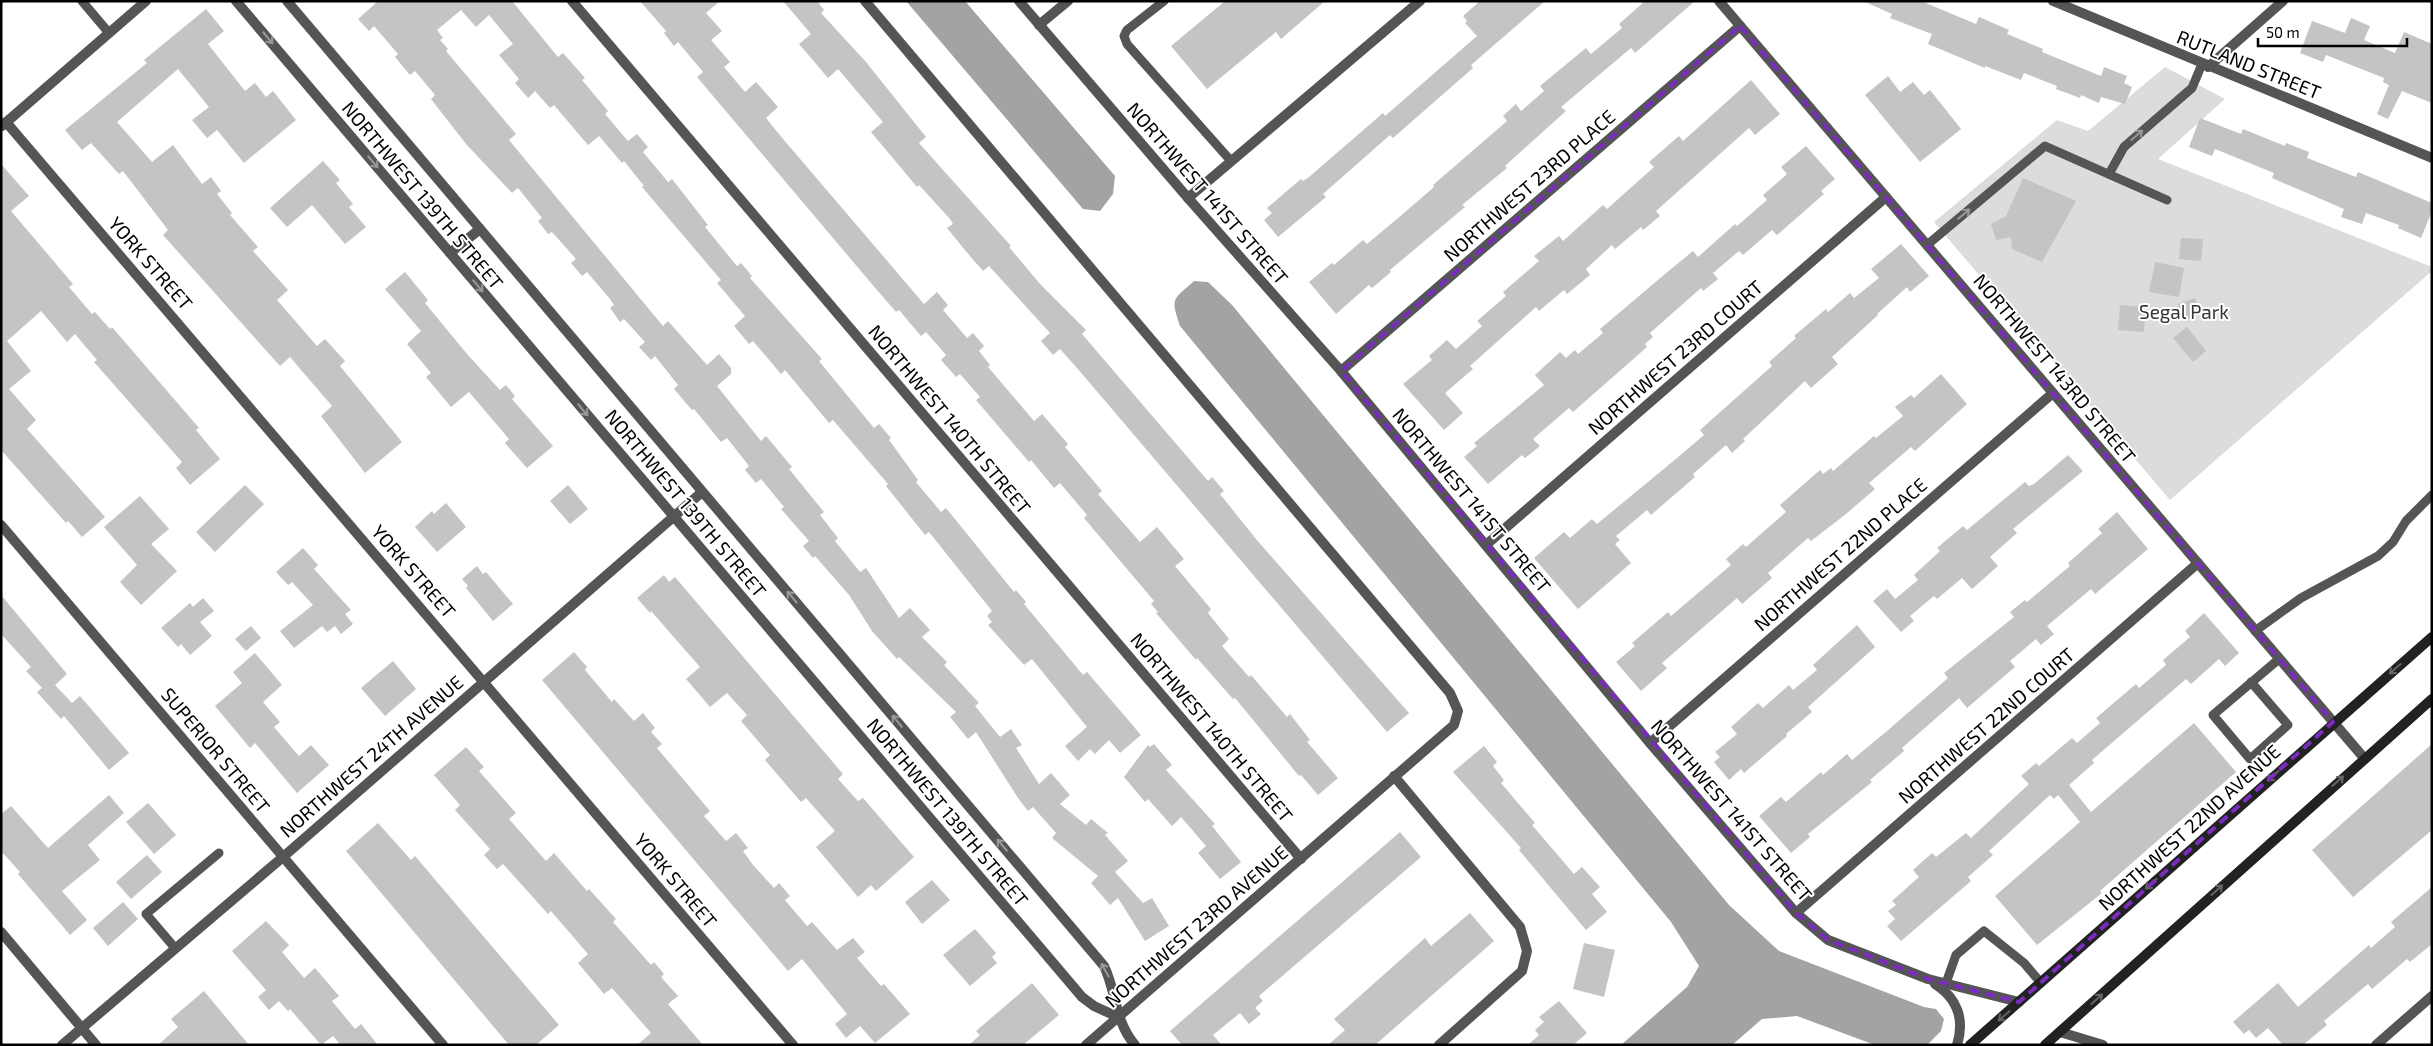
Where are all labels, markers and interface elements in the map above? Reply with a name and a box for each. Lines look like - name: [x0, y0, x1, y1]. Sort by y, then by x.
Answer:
- scale bar: [2258, 15, 2407, 47]
- text: 50 m: [2266, 23, 2300, 41]
- street label: RUTLAND STREET: [2174, 25, 2324, 103]
- one-way arrow: [262, 32, 273, 45]
- street label: NORTHWEST 139TH STREET: [338, 96, 508, 294]
- street label: NORTHWEST 141ST STREET: [1123, 97, 1293, 289]
- street label: NORTHWEST 23RD PLACE: [1439, 104, 1619, 266]
- one-way arrow: [2131, 130, 2144, 141]
- one-way arrow: [367, 156, 378, 169]
- one-way arrow: [1957, 208, 1970, 219]
- street label: YORK STREET: [104, 212, 198, 314]
- street label: NORTHWEST 143RD STREET: [1969, 269, 2141, 467]
- street label: NORTHWEST 23RD COURT: [1583, 275, 1767, 439]
- one-way arrow: [472, 279, 483, 292]
- park label: Segal Park: [2139, 300, 2229, 323]
- street label: NORTHWEST 140TH STREET: [864, 320, 1036, 518]
- one-way arrow: [578, 403, 589, 416]
- street label: NORTHWEST 141ST STREET: [1388, 403, 1556, 597]
- street label: NORTHWEST 139TH STREET: [601, 404, 771, 602]
- street label: NORTHWEST 22ND PLACE: [1749, 473, 1931, 635]
- street label: YORK STREET: [367, 520, 461, 622]
- one-way arrow: [786, 591, 797, 604]
- street label: NORTHWEST 140TH STREET: [1126, 628, 1298, 826]
- street label: NORTHWEST 22ND COURT: [1893, 642, 2079, 808]
- one-way arrow: [2388, 663, 2401, 675]
- street label: NORTHWEST 24TH AVENUE: [275, 670, 467, 842]
- street label: SUPERIOR STREET: [157, 683, 275, 817]
- street label: NORTHWEST 139TH STREET: [863, 713, 1033, 911]
- street label: NORTHWEST 141ST STREET: [1647, 714, 1817, 906]
- one-way arrow: [891, 715, 902, 728]
- street label: NORTHWEST 22ND AVENUE: [2093, 739, 2285, 915]
- one-way arrow: [2266, 770, 2279, 782]
- one-way arrow: [2331, 776, 2344, 787]
- street label: YORK STREET: [630, 828, 722, 932]
- one-way arrow: [996, 839, 1007, 852]
- street label: NORTHWEST 23RD AVENUE: [1100, 840, 1292, 1012]
- one-way arrow: [2145, 878, 2158, 890]
- one-way arrow: [2211, 884, 2224, 896]
- one-way arrow: [1100, 963, 1110, 978]
- one-way arrow: [2090, 993, 2103, 1005]
- one-way arrow: [1997, 1010, 2010, 1021]

